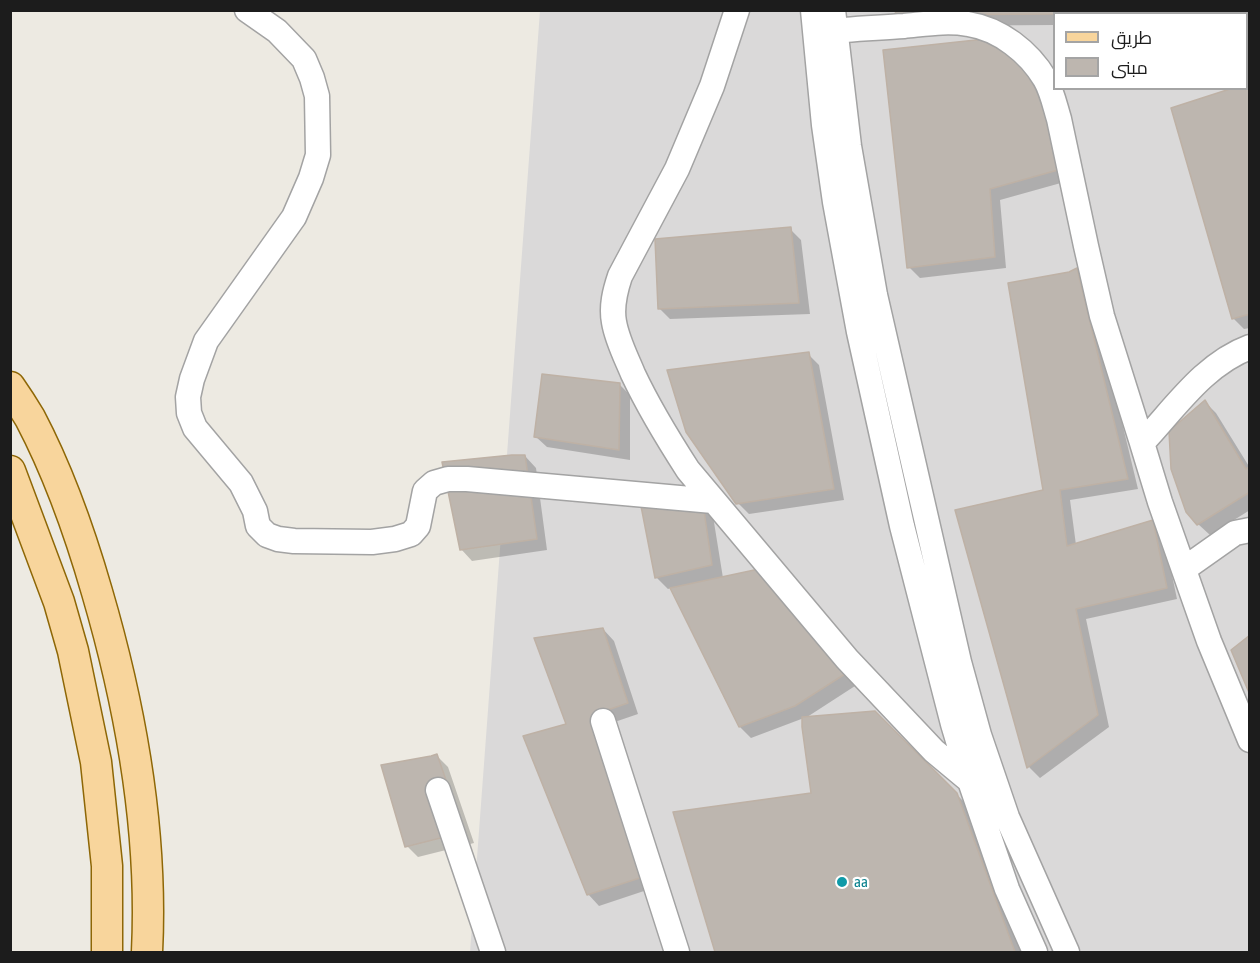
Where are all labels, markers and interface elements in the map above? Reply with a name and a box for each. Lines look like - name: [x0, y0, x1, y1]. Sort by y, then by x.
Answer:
- legend: [1053, 12, 1248, 90]
- text: طريق: [1111, 27, 1152, 48]
- text: مبنى: [1111, 57, 1148, 78]
- place label: aa: [854, 873, 868, 891]
- marker: aa: [835, 875, 849, 889]

